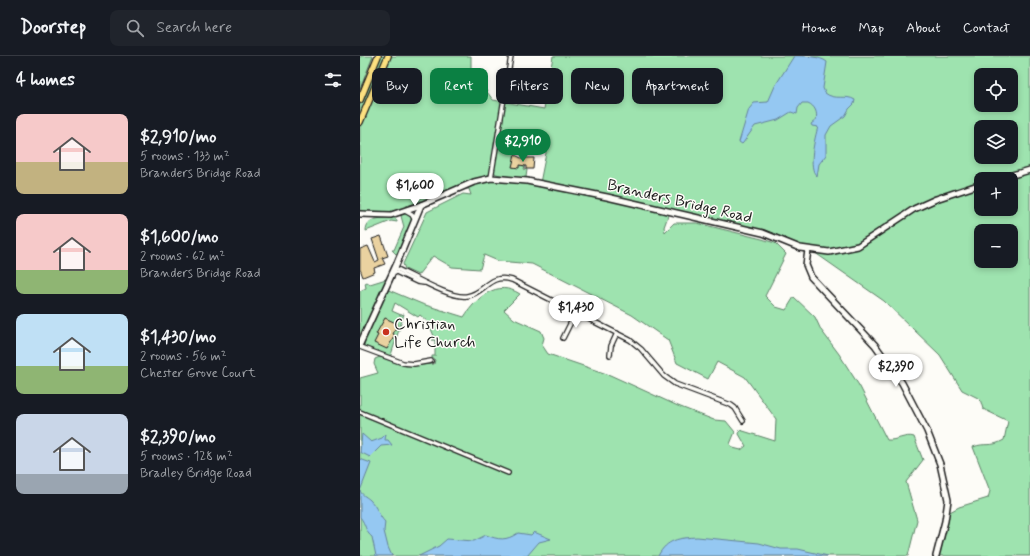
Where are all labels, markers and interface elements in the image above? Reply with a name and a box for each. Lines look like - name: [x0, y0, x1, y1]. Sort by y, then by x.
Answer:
- search box: [110, 10, 390, 46]
- text: Doorstep: [20, 15, 86, 40]
- icon: search: [124, 17, 146, 39]
- text: Search here: [156, 18, 232, 38]
- text: Home: [802, 19, 836, 37]
- text: Map: [858, 19, 884, 37]
- text: About: [906, 19, 941, 37]
- text: Contact: [963, 19, 1010, 37]
- chip: Buy: [372, 68, 422, 104]
- chip: Rent: [430, 68, 488, 104]
- chip: Filters: [496, 68, 563, 104]
- chip: New: [571, 68, 624, 104]
- chip: Apartment: [632, 68, 723, 104]
- map controls: [974, 68, 1018, 268]
- button: locate: [974, 68, 1018, 112]
- text: 4 homes: [16, 69, 75, 91]
- icon: filters: [322, 69, 344, 91]
- button: layers: [974, 120, 1018, 164]
- text: $2,910/mo: [140, 126, 216, 148]
- pin: $2,910: [490, 129, 556, 163]
- icon: home: [48, 130, 96, 178]
- text: $2,910: [505, 133, 541, 150]
- text: 5 rooms · 133 m²: [140, 148, 230, 165]
- text: Branders Bridge Road: [140, 165, 260, 182]
- button: +: [974, 172, 1018, 216]
- pin: $1,600: [382, 173, 448, 207]
- street label: Branders Bridge Road: [605, 175, 754, 228]
- text: $1,600: [396, 177, 434, 194]
- button: −: [974, 224, 1018, 268]
- text: $1,600/mo: [140, 226, 219, 248]
- icon: home: [48, 230, 96, 278]
- text: 2 rooms · 62 m²: [140, 248, 225, 265]
- text: Branders Bridge Road: [140, 265, 260, 282]
- pin: $1,430: [543, 295, 609, 329]
- text: $1,430: [558, 299, 594, 316]
- place label: Christian Life Church: [394, 314, 475, 353]
- text: $1,430/mo: [140, 326, 216, 348]
- marker: Christian Life Church: [381, 327, 391, 337]
- icon: home: [48, 330, 96, 378]
- text: 2 rooms · 56 m²: [140, 348, 227, 365]
- pin: $2,390: [863, 354, 929, 388]
- text: $2,390: [878, 358, 914, 375]
- text: Chester Grove Court: [140, 365, 256, 382]
- text: $2,390/mo: [140, 426, 216, 448]
- icon: home: [48, 430, 96, 478]
- text: 5 rooms · 128 m²: [140, 448, 233, 465]
- text: Bradley Bridge Road: [140, 465, 252, 482]

